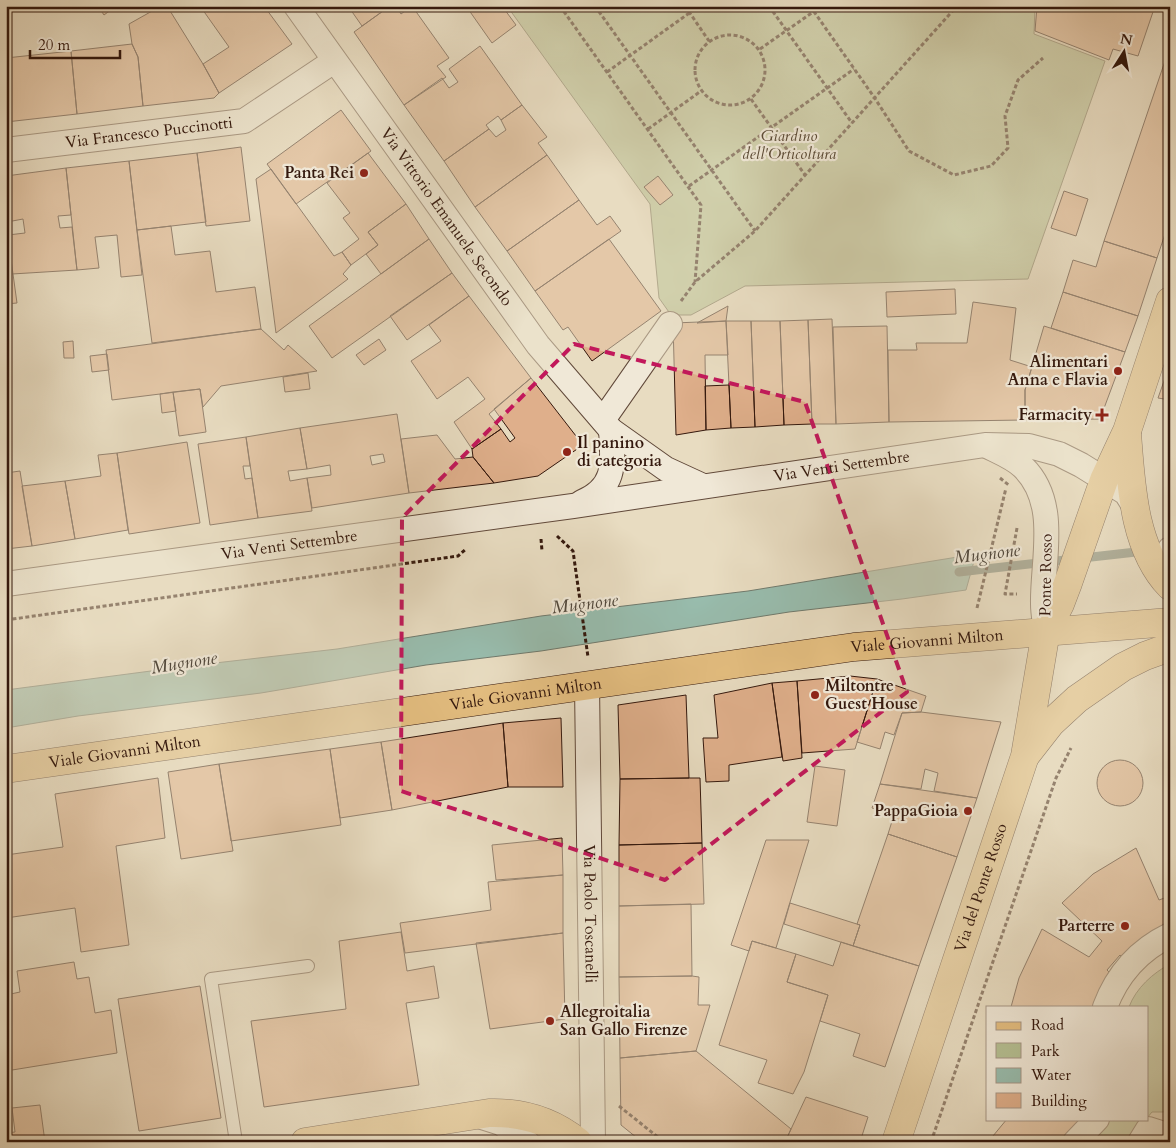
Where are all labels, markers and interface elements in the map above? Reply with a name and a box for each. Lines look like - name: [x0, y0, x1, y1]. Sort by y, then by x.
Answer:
- scale bar: [30, 28, 120, 60]
- north arrow: [1098, 28, 1148, 78]
- text: N: [1119, 29, 1134, 50]
- text: 20 m: [38, 35, 70, 55]
- street label: Via Francesco Puccinotti: [64, 111, 234, 154]
- street label: Via Vittorio Emanuele Secondo: [375, 123, 518, 311]
- park label: Giardino dell'Orticoltura: [742, 125, 836, 165]
- place label: Panta Rei: [284, 162, 354, 184]
- marker: Panta Rei: [358, 167, 370, 179]
- place label: Alimentari Anna e Flavia: [1008, 351, 1108, 391]
- marker: Alimentari Anna e Flavia: [1112, 365, 1124, 377]
- place label: Farmacity: [1018, 404, 1092, 426]
- marker: Farmacity: [1096, 409, 1108, 421]
- place label: Il panino di categoria: [577, 432, 662, 472]
- street label: Via Venti Settembre: [772, 445, 911, 487]
- marker: Il panino di categoria: [561, 446, 573, 458]
- street label: Via Venti Settembre: [220, 525, 359, 565]
- street label: Ponte Rosso: [1034, 533, 1058, 617]
- water label: Mugnone: [952, 537, 1023, 570]
- water label: Mugnone: [550, 587, 621, 620]
- street label: Viale Giovanni Milton: [850, 624, 1004, 658]
- water label: Mugnone: [149, 645, 220, 681]
- street label: Viale Giovanni Milton: [448, 672, 603, 716]
- place label: Miltontre Guest House: [825, 675, 918, 715]
- marker: Miltontre Guest House: [809, 689, 821, 701]
- street label: Viale Giovanni Milton: [47, 730, 202, 774]
- place label: PappaGioia: [874, 800, 958, 822]
- marker: PappaGioia: [962, 805, 974, 817]
- street label: Via del Ponte Rosso: [949, 820, 1013, 955]
- street label: Via Paolo Toscanelli: [578, 845, 602, 984]
- place label: Parterre: [1058, 915, 1115, 937]
- marker: Parterre: [1119, 920, 1131, 932]
- place label: Allegroitalia San Gallo Firenze: [560, 1001, 688, 1041]
- legend: [986, 1006, 1148, 1120]
- marker: Allegroitalia San Gallo Firenze: [544, 1015, 556, 1027]
- text: Road: [1031, 1015, 1064, 1035]
- text: Park: [1031, 1041, 1060, 1061]
- text: Water: [1030, 1065, 1072, 1085]
- text: Building: [1031, 1091, 1087, 1111]

